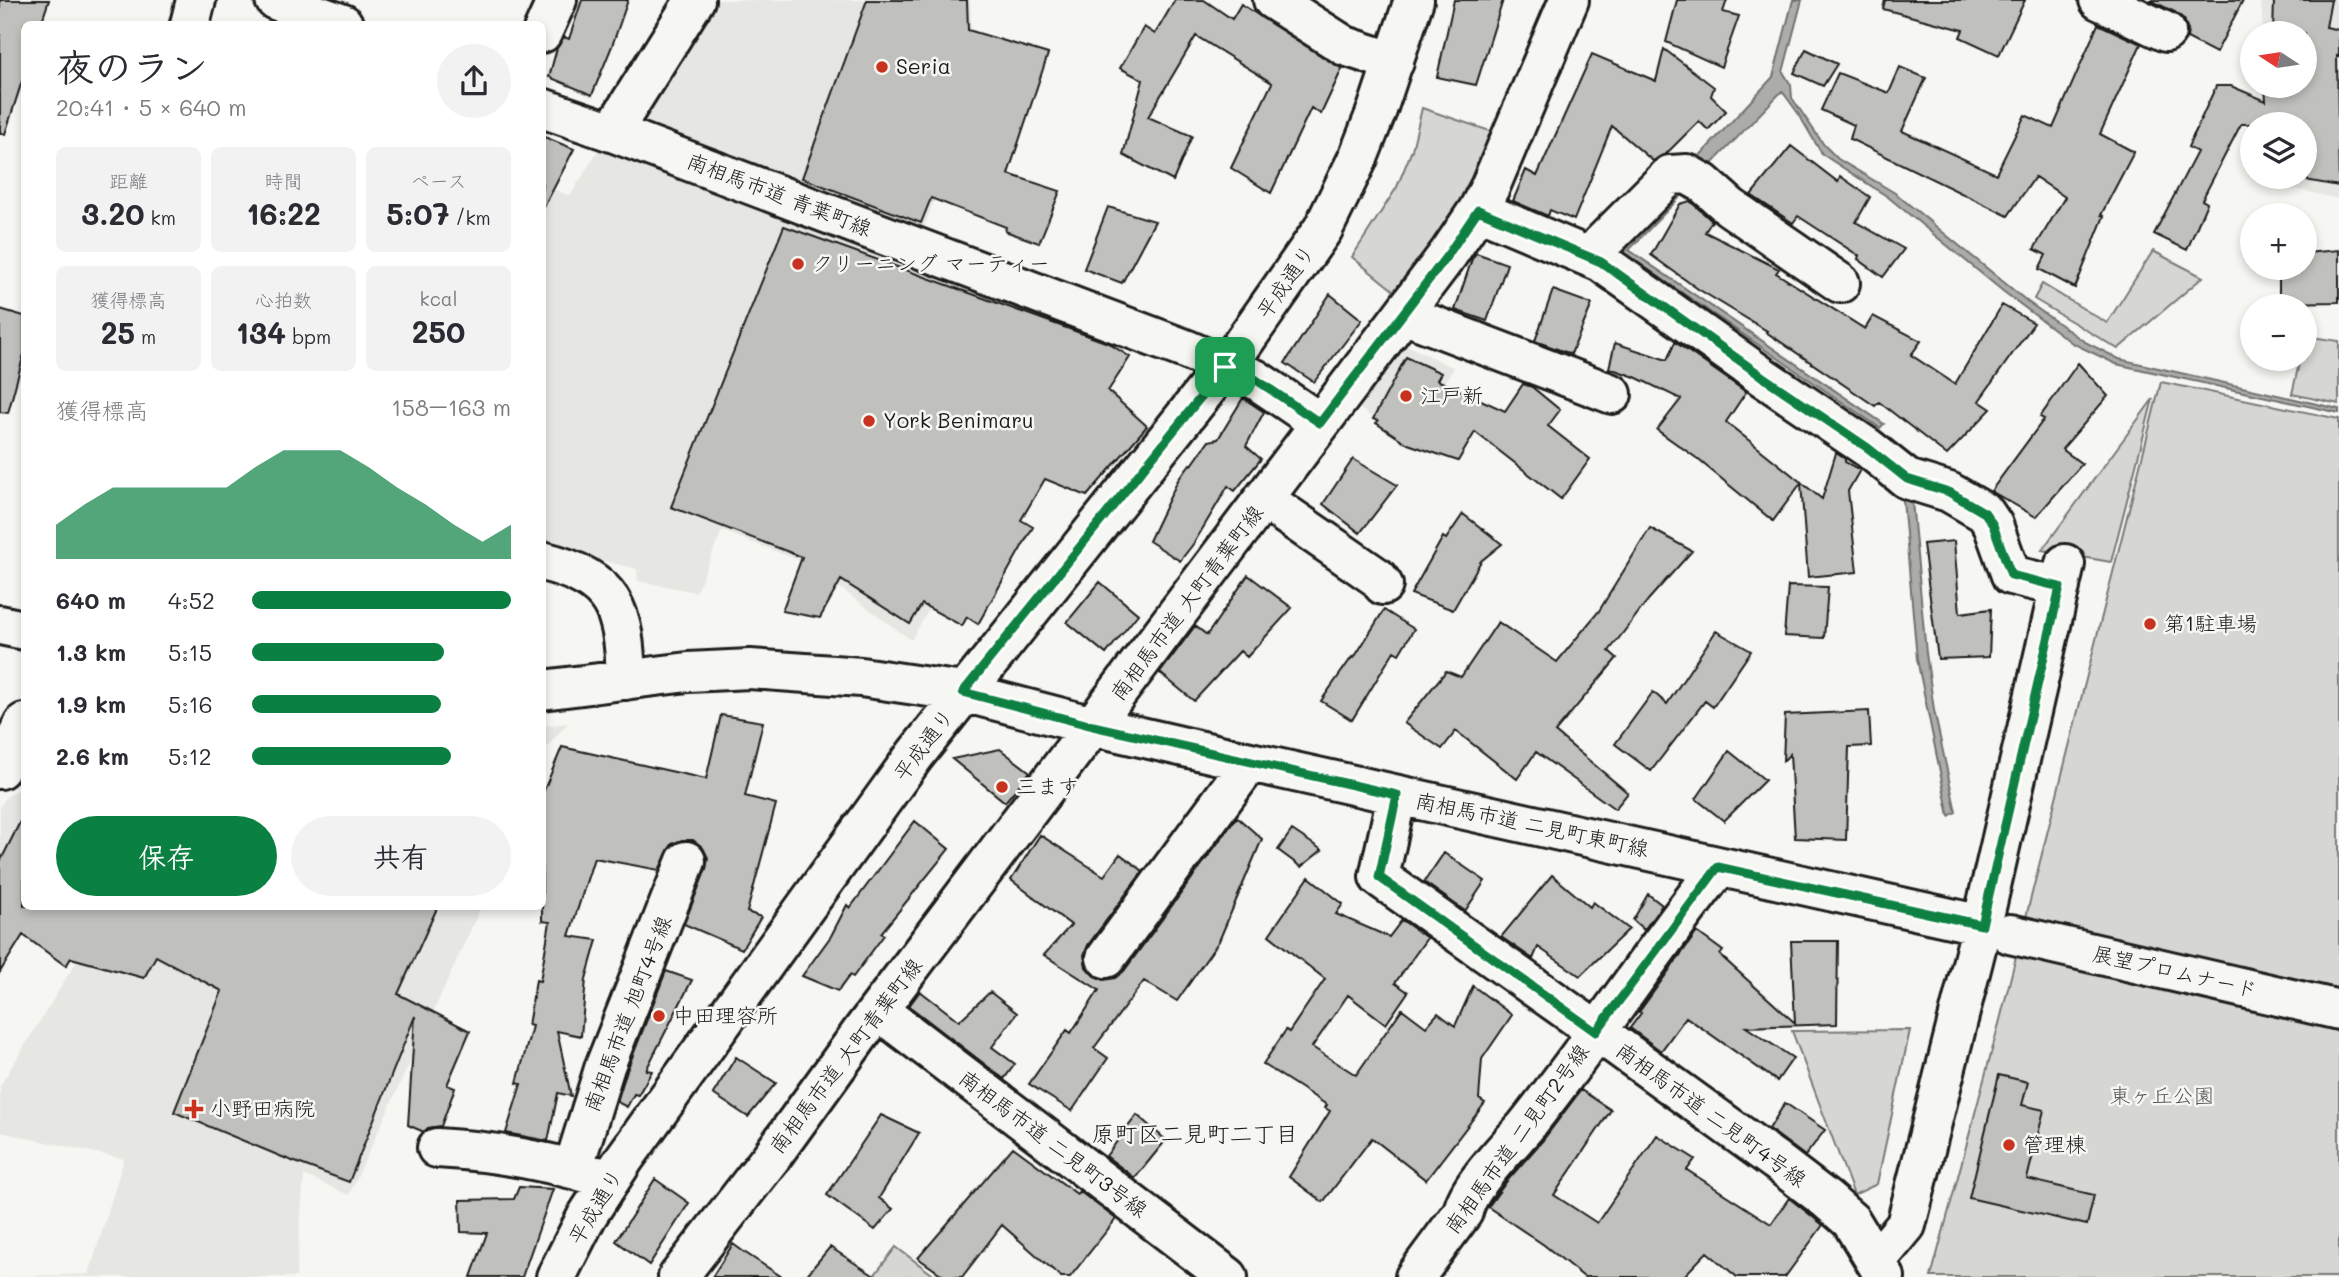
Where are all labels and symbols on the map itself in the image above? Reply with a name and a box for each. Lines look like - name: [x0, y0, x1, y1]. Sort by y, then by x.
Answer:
- north arrow: [2240, 21, 2317, 98]
- place label: Seria: [896, 52, 951, 79]
- marker: Seria: [874, 59, 890, 75]
- street label: 南相馬市道 青葉町線: [683, 146, 876, 241]
- street label: 平成通り: [1250, 239, 1320, 323]
- place label: クリーニング マーティー: [812, 249, 1050, 276]
- marker: クリーニング マーティー: [790, 256, 806, 272]
- pin: [1195, 337, 1255, 397]
- place label: 江戸新: [1420, 381, 1483, 408]
- marker: 江戸新: [1398, 388, 1414, 404]
- place label: York Benimaru: [883, 406, 1034, 433]
- marker: York Benimaru: [861, 413, 877, 429]
- street label: 南相馬市道 大町青葉町線: [1103, 499, 1268, 705]
- place label: 第1駐車場: [2164, 609, 2257, 636]
- marker: 第1駐車場: [2142, 616, 2158, 632]
- street label: 平成通り: [887, 702, 959, 786]
- place label: 三ます: [1016, 772, 1079, 799]
- marker: 三ます: [994, 779, 1010, 795]
- street label: 南相馬市道 二見町東町線: [1413, 786, 1651, 861]
- street label: 南相馬市道 旭町4号線: [577, 912, 676, 1115]
- street label: 展望プロムナード: [2090, 938, 2260, 1003]
- street label: 南相馬市道 大町青葉町線: [762, 952, 927, 1158]
- place label: 中田理容所: [673, 1001, 778, 1028]
- marker: 中田理容所: [651, 1008, 667, 1024]
- street label: 南相馬市道 二見町4号線: [1611, 1036, 1812, 1192]
- street label: 南相馬市道 二見町2号線: [1438, 1038, 1594, 1238]
- street label: 南相馬市道 二見町3号線: [954, 1063, 1153, 1223]
- park label: 東ヶ丘公園: [2110, 1081, 2215, 1108]
- place label: 小野田病院: [210, 1094, 315, 1121]
- marker: 小野田病院: [184, 1099, 204, 1119]
- district label: 原町区二見町二丁目: [1092, 1118, 1299, 1148]
- place label: 管理棟: [2023, 1130, 2086, 1157]
- marker: 管理棟: [2001, 1137, 2017, 1153]
- street label: 平成通り: [562, 1163, 628, 1249]

